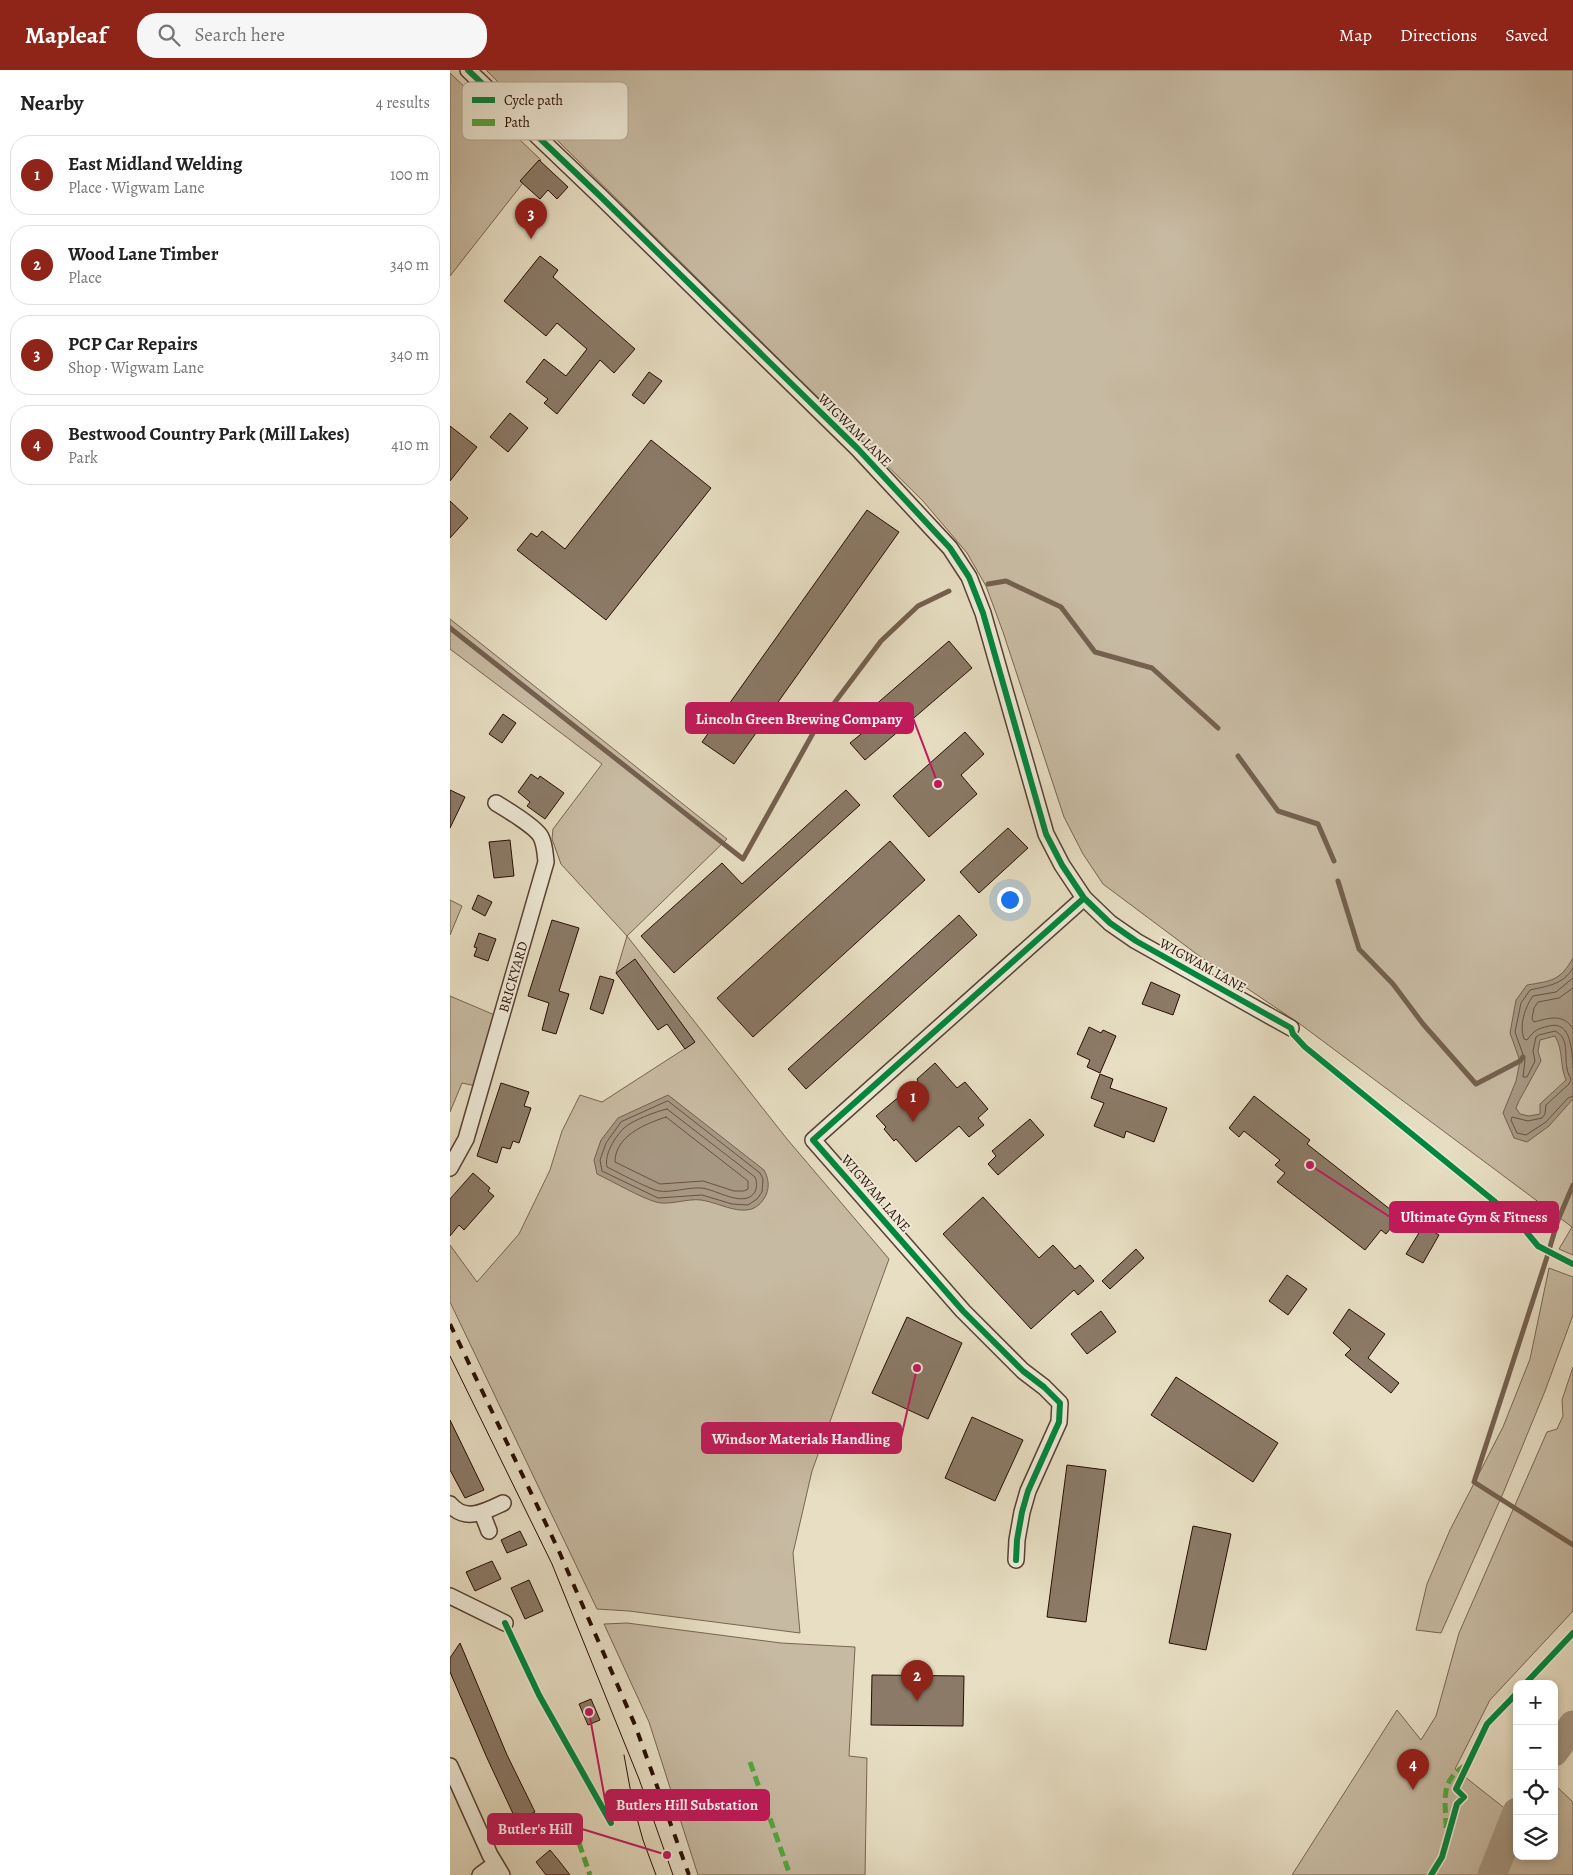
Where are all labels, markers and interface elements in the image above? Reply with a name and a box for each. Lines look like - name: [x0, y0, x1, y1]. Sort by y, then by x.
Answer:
- search box: [137, 13, 487, 58]
- text: Mapleaf: [25, 19, 107, 51]
- icon: search: [155, 21, 183, 49]
- text: Search here: [195, 22, 285, 48]
- text: Map: [1339, 23, 1372, 47]
- text: Directions: [1400, 23, 1477, 47]
- text: Saved: [1505, 23, 1548, 47]
- legend: [462, 82, 628, 140]
- text: Nearby: [20, 89, 83, 117]
- text: Cycle path: [504, 91, 564, 110]
- text: 4 results: [376, 92, 430, 114]
- text: Path: [504, 113, 531, 132]
- text: East Midland Welding: [68, 151, 242, 177]
- text: 1: [34, 164, 40, 186]
- text: 100 m: [390, 164, 429, 186]
- text: Place · Wigwam Lane: [68, 177, 205, 199]
- pin: 3: [515, 198, 547, 239]
- text: Wood Lane Timber: [68, 241, 218, 267]
- text: 2: [33, 254, 41, 276]
- text: 340 m: [390, 254, 429, 276]
- text: Place: [68, 267, 102, 289]
- text: PCP Car Repairs: [68, 331, 198, 357]
- text: 3: [34, 344, 40, 366]
- text: 340 m: [390, 344, 429, 366]
- text: Shop · Wigwam Lane: [68, 357, 204, 379]
- street label: WIGWAM LANE: [813, 389, 896, 471]
- text: Bestwood Country Park (Mill Lakes): [68, 421, 350, 447]
- text: 4: [33, 434, 41, 456]
- text: 410 m: [391, 434, 429, 456]
- text: Park: [68, 447, 98, 469]
- callout: Lincoln Green Brewing Company: [686, 703, 913, 733]
- text: Lincoln Green Brewing Company: [696, 709, 903, 729]
- your location: [997, 887, 1023, 913]
- street label: WIGWAM LANE: [1155, 933, 1250, 997]
- street label: BRICKYARD: [494, 939, 533, 1015]
- pin: 1: [897, 1081, 929, 1122]
- street label: WIGWAM LANE: [836, 1150, 915, 1236]
- callout: Ultimate Gym & Fitness: [1390, 1202, 1558, 1232]
- text: Ultimate Gym & Fitness: [1400, 1207, 1548, 1227]
- callout: Windsor Materials Handling: [702, 1423, 901, 1453]
- text: Windsor Materials Handling: [711, 1429, 891, 1449]
- pin: 2: [901, 1660, 933, 1701]
- map controls: [1513, 1680, 1558, 1860]
- button: +: [1513, 1680, 1558, 1725]
- button: −: [1513, 1725, 1558, 1770]
- pin: 4: [1397, 1749, 1429, 1790]
- button: locate: [1513, 1770, 1558, 1815]
- callout: Butlers Hill Substation: [606, 1790, 769, 1820]
- text: Butlers Hill Substation: [616, 1795, 759, 1815]
- callout: Butler's Hill: [488, 1814, 582, 1844]
- button: layers: [1513, 1815, 1558, 1860]
- text: Butler's Hill: [498, 1819, 572, 1839]

